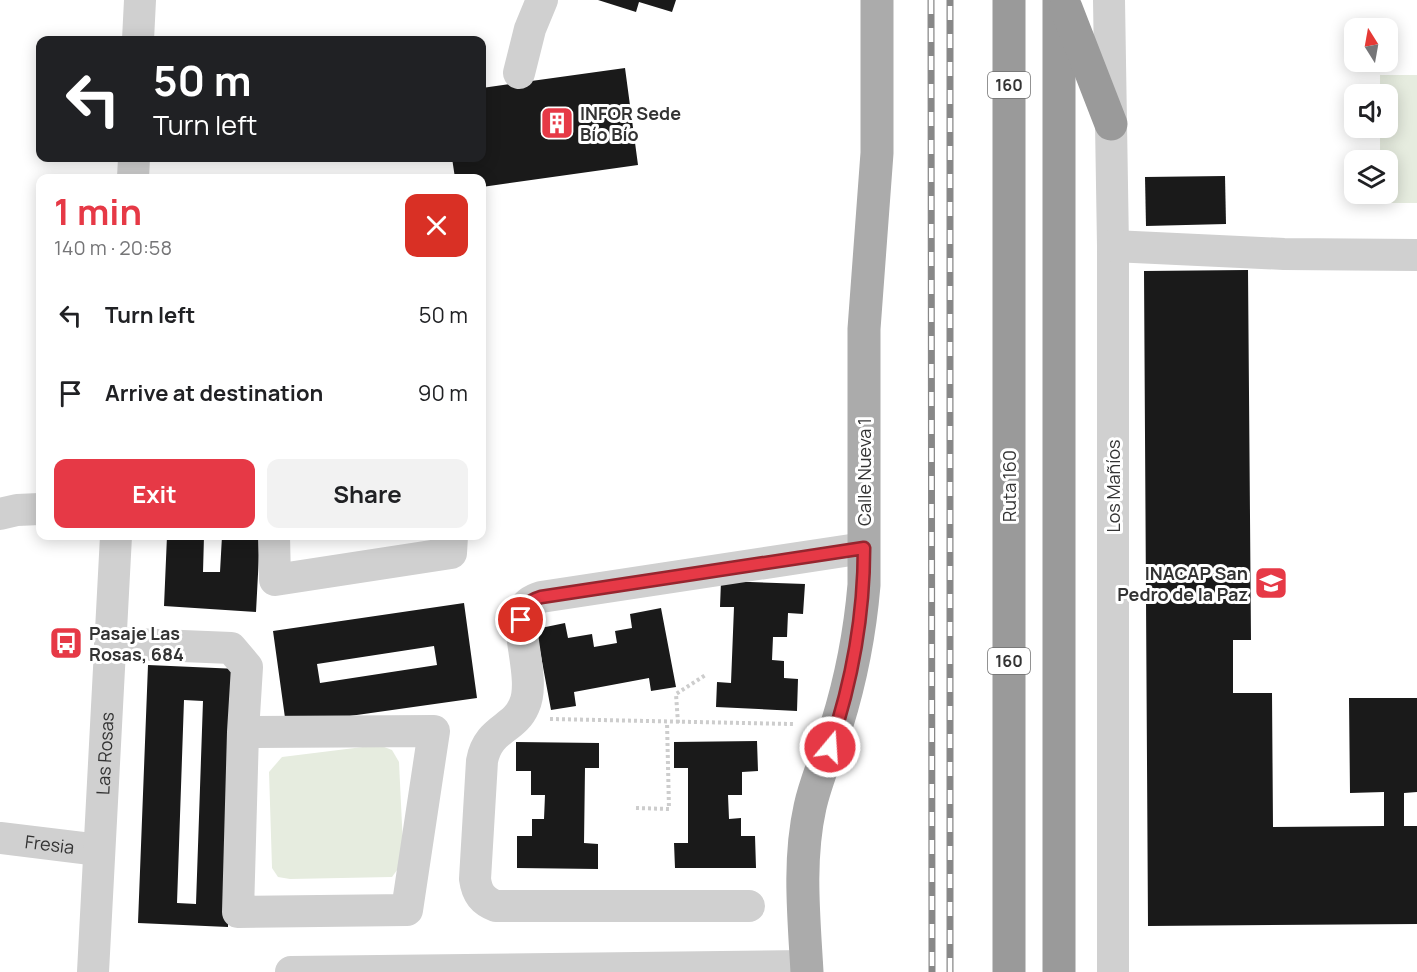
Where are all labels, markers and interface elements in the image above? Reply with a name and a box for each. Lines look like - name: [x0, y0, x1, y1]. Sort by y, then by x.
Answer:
- north arrow: [1344, 18, 1398, 72]
- map controls: [1344, 18, 1398, 204]
- text: 50 m: [153, 51, 251, 109]
- icon: left: [54, 60, 132, 138]
- road number: 160: [988, 72, 1030, 98]
- button: sound: [1344, 84, 1398, 138]
- place label: INFOR Sede Bío Bío: [580, 101, 681, 146]
- building icon: INFOR Sede Bío Bío: [539, 105, 575, 141]
- text: Turn left: [153, 106, 257, 143]
- button: layers: [1344, 150, 1398, 204]
- text: 1 min: [54, 187, 142, 236]
- button: close: [405, 194, 468, 257]
- text: 140 m · 20:58: [54, 234, 172, 261]
- icon: left: [54, 299, 87, 332]
- text: Turn left: [105, 300, 195, 330]
- text: 50 m: [419, 300, 468, 330]
- icon: arrive: [54, 377, 87, 410]
- text: Arrive at destination: [105, 378, 323, 408]
- text: 90 m: [418, 378, 468, 408]
- street label: Calle Nueva 1: [852, 418, 876, 526]
- street label: Los Mañíos: [1101, 440, 1125, 532]
- street label: Ruta 160: [997, 450, 1021, 522]
- button: Exit: [54, 459, 255, 528]
- button: Share: [267, 459, 468, 528]
- place label: INACAP San Pedro de la Paz: [1117, 561, 1248, 606]
- school or university icon: INACAP San Pedro de la Paz: [1253, 565, 1289, 601]
- pin: [495, 594, 546, 645]
- icon: arrive: [504, 603, 537, 636]
- place label: Pasaje Las Rosas, 684: [89, 621, 184, 666]
- bus stop icon: Pasaje Las Rosas, 684: [48, 625, 84, 661]
- road number: 160: [988, 648, 1030, 674]
- street label: Las Rosas: [90, 711, 119, 795]
- position arrow: [798, 715, 862, 779]
- street label: Fresia: [24, 829, 76, 859]

